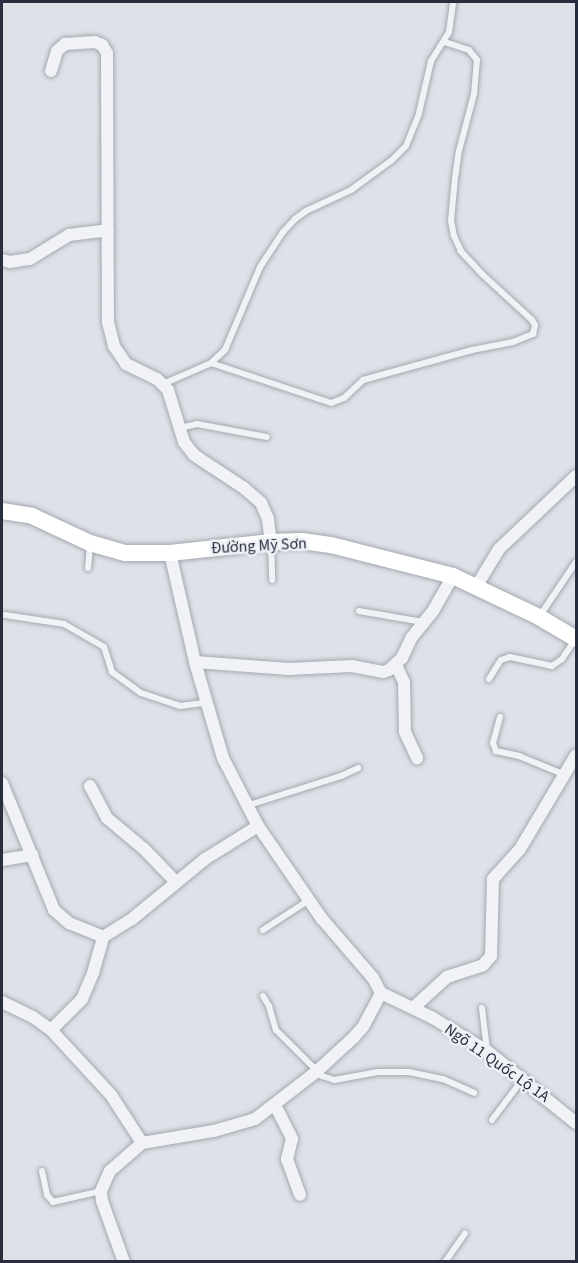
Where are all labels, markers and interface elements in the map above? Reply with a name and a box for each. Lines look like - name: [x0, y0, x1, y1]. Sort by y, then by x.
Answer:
- street label: Đường Mỹ Sơn: [211, 534, 307, 558]
- street label: Ngõ 11 Quốc Lộ 1A: [441, 1020, 553, 1106]

